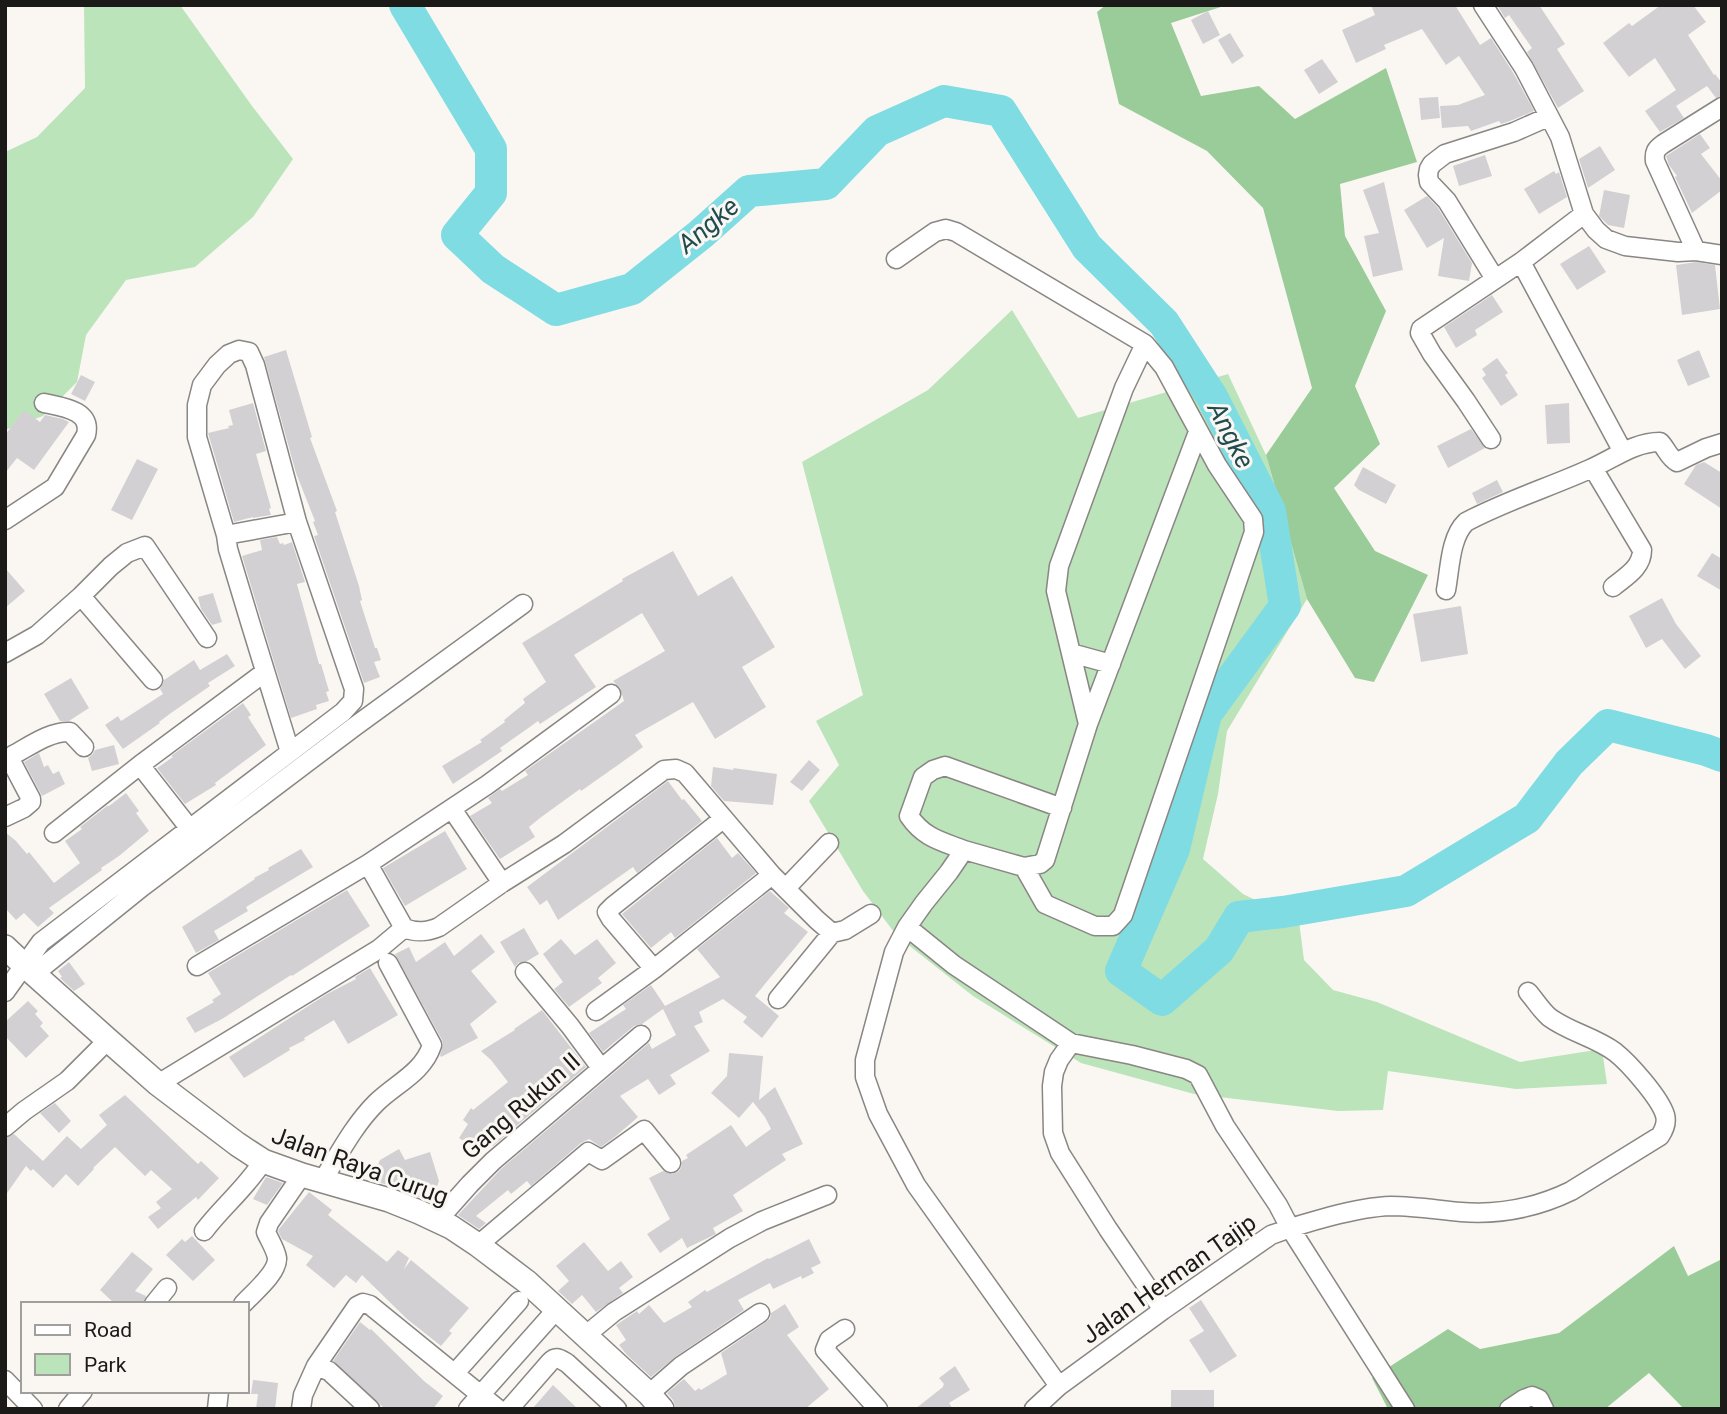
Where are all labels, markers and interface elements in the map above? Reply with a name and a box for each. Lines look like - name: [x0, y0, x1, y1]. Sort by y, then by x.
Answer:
- water label: Angke: [670, 191, 745, 260]
- water label: Angke: [1201, 395, 1260, 473]
- street label: Gang Rukun II: [456, 1047, 586, 1165]
- street label: Jalan Raya Curug: [268, 1121, 452, 1211]
- street label: Jalan Herman Tajip: [1076, 1208, 1262, 1350]
- legend: [21, 1302, 248, 1393]
- text: Road: [84, 1318, 132, 1342]
- text: Park: [84, 1353, 127, 1377]

